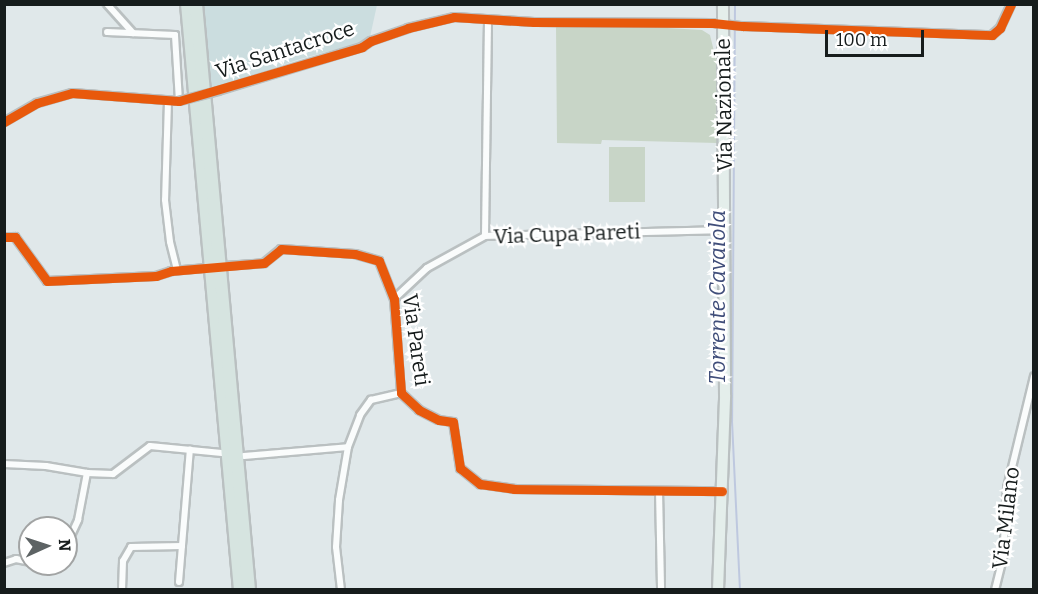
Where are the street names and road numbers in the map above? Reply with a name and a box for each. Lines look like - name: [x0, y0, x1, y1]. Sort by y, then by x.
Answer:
- street label: Via Santacroce: [212, 16, 358, 84]
- street label: Via Nazionale: [710, 38, 738, 172]
- street label: Via Cupa Pareti: [493, 219, 641, 249]
- street label: Via Pareti: [397, 292, 435, 388]
- street label: Via Milano: [987, 465, 1025, 571]

